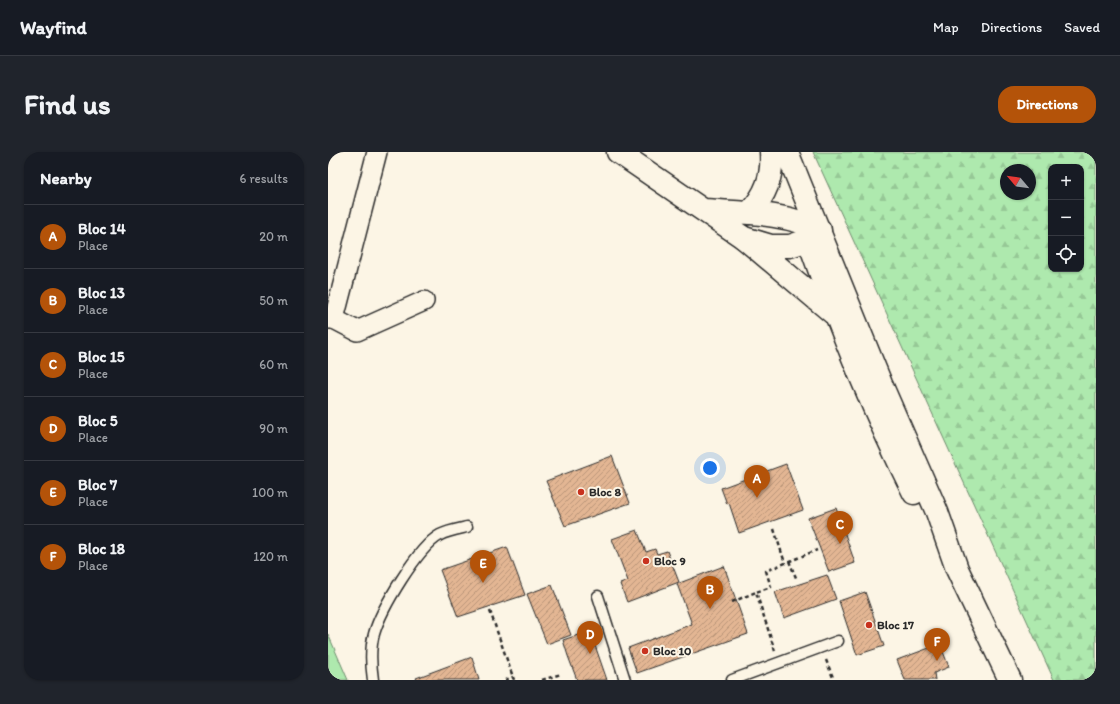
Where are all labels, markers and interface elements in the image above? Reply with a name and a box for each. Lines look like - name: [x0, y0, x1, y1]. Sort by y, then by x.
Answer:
- text: Wayfind: [20, 16, 87, 39]
- text: Map: [933, 19, 959, 36]
- text: Directions: [981, 19, 1042, 36]
- text: Saved: [1064, 19, 1100, 36]
- button: Directions: [998, 86, 1096, 123]
- text: Find us: [24, 87, 111, 121]
- north arrow: [1000, 164, 1036, 200]
- map controls: [1048, 164, 1084, 272]
- button: +: [1048, 164, 1084, 200]
- text: Nearby: [40, 168, 92, 188]
- text: 6 results: [240, 171, 288, 186]
- button: −: [1048, 200, 1084, 236]
- text: Bloc 14: [78, 220, 126, 238]
- text: A: [49, 229, 57, 244]
- text: 20 m: [259, 229, 288, 244]
- button: locate: [1048, 236, 1084, 272]
- text: Place: [78, 238, 108, 253]
- text: Bloc 13: [78, 284, 125, 302]
- text: B: [49, 293, 57, 308]
- text: 50 m: [259, 293, 288, 308]
- text: Place: [78, 302, 108, 317]
- text: Bloc 15: [78, 348, 125, 366]
- text: C: [49, 357, 57, 372]
- text: 60 m: [259, 357, 288, 372]
- text: Place: [78, 366, 108, 381]
- text: Bloc 5: [78, 412, 118, 430]
- text: D: [49, 421, 57, 436]
- text: 90 m: [259, 421, 288, 436]
- text: Place: [78, 430, 108, 445]
- your location: [700, 458, 720, 478]
- pin: A: [744, 465, 770, 498]
- text: Bloc 7: [78, 476, 117, 494]
- text: E: [49, 485, 57, 500]
- text: 100 m: [252, 485, 288, 500]
- place label: Bloc 8: [589, 485, 621, 499]
- marker: Bloc 8: [576, 487, 586, 497]
- text: Place: [78, 494, 108, 509]
- pin: C: [827, 511, 853, 544]
- text: Bloc 18: [78, 540, 125, 558]
- text: F: [50, 549, 56, 564]
- text: 120 m: [253, 549, 288, 564]
- pin: E: [470, 550, 496, 583]
- place label: Bloc 9: [654, 554, 686, 568]
- marker: Bloc 9: [641, 556, 651, 566]
- text: Place: [78, 558, 108, 573]
- pin: B: [697, 576, 723, 609]
- place label: Bloc 17: [877, 618, 914, 632]
- marker: Bloc 17: [864, 620, 874, 630]
- pin: D: [577, 621, 603, 654]
- pin: F: [924, 628, 950, 661]
- place label: Bloc 10: [653, 644, 691, 658]
- marker: Bloc 10: [640, 646, 650, 656]

